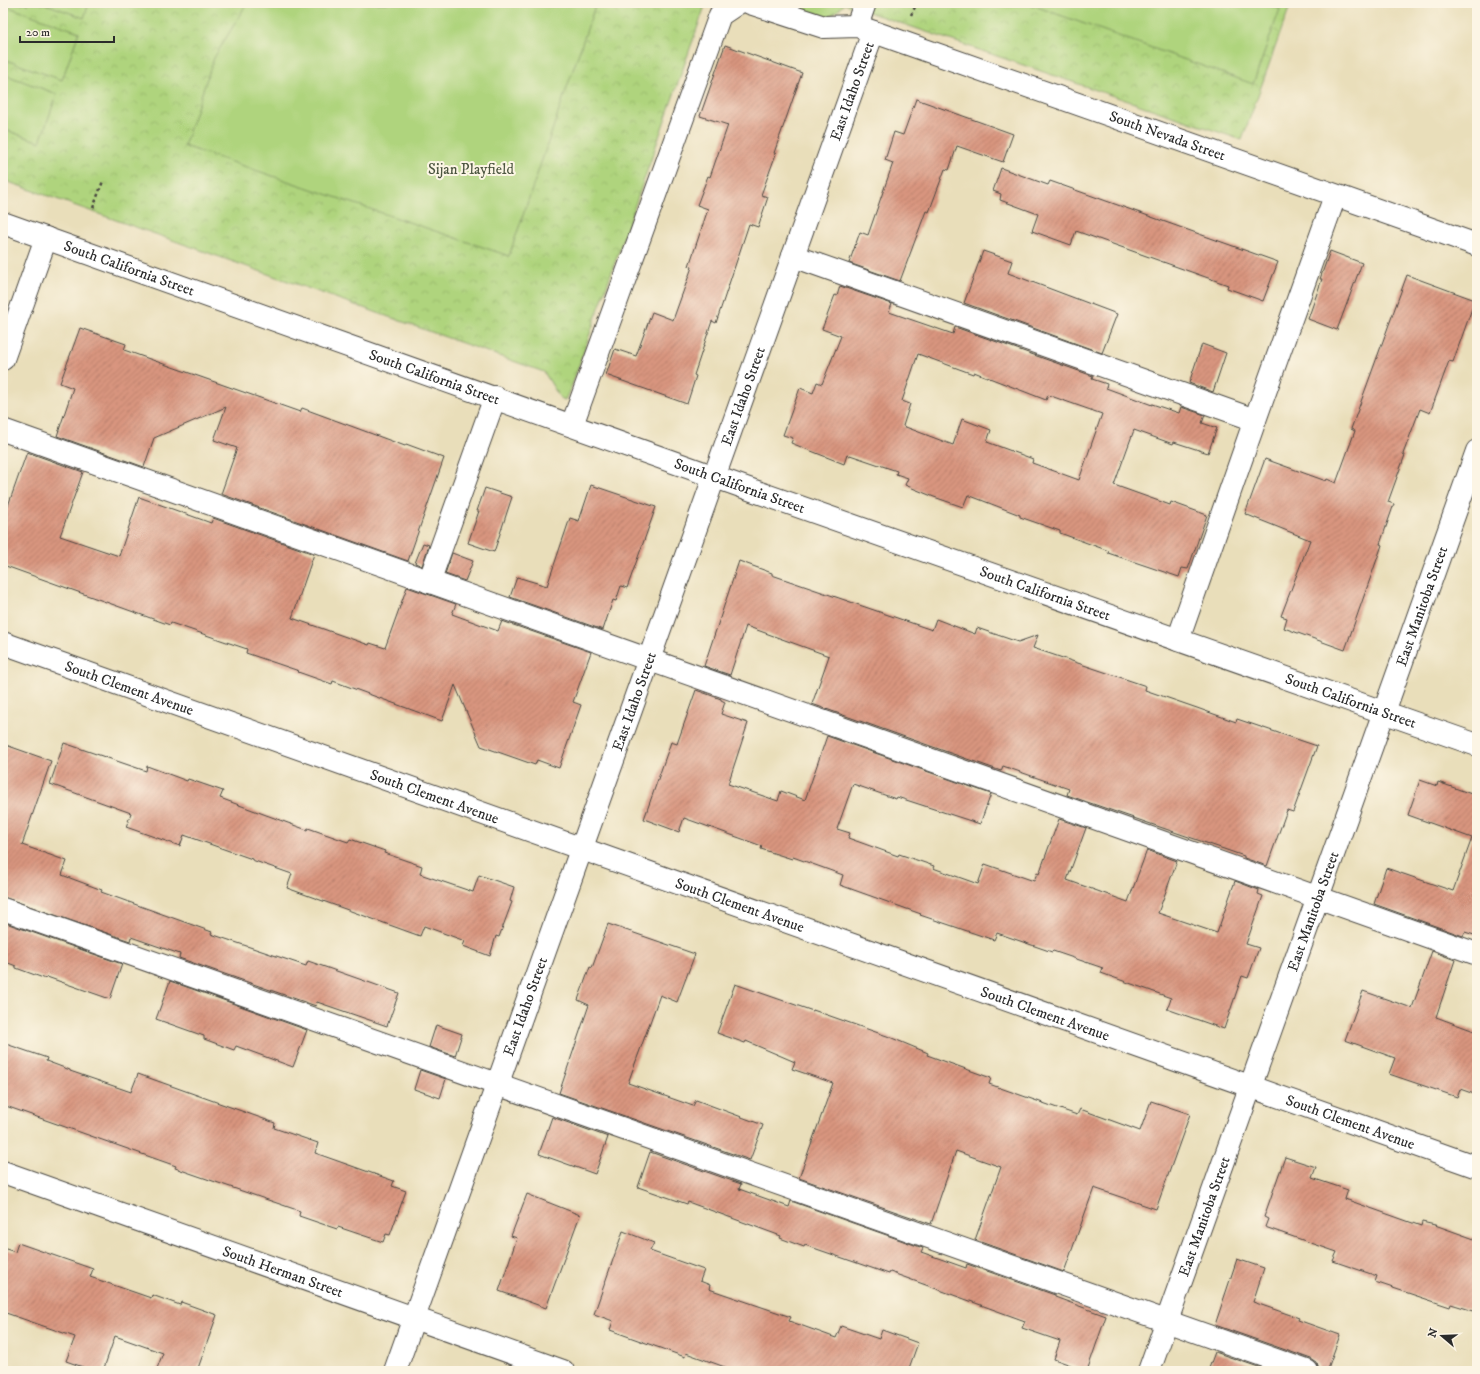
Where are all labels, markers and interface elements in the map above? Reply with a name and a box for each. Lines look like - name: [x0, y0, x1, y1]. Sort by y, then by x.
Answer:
- scale bar: [20, 18, 114, 44]
- text: 20 m: [26, 25, 50, 40]
- street label: East Idaho Street: [826, 39, 878, 143]
- street label: South Nevada Street: [1107, 106, 1228, 165]
- park label: Sijan Playfield: [428, 160, 515, 179]
- street label: South California Street: [61, 236, 197, 300]
- street label: East Idaho Street: [717, 344, 769, 448]
- street label: South California Street: [366, 345, 502, 409]
- street label: South California Street: [672, 454, 808, 518]
- street label: East Manitoba Street: [1392, 543, 1452, 669]
- street label: South California Street: [977, 561, 1113, 625]
- street label: East Idaho Street: [608, 649, 660, 753]
- street label: South Clement Avenue: [62, 656, 196, 720]
- street label: South California Street: [1283, 669, 1419, 732]
- street label: South Clement Avenue: [368, 765, 502, 828]
- street label: East Manitoba Street: [1283, 849, 1343, 974]
- street label: South Clement Avenue: [673, 873, 807, 937]
- street label: East Idaho Street: [499, 954, 552, 1059]
- street label: South Clement Avenue: [978, 982, 1112, 1045]
- street label: South Clement Avenue: [1283, 1090, 1417, 1154]
- street label: East Manitoba Street: [1174, 1154, 1234, 1279]
- street label: South Herman Street: [220, 1241, 346, 1302]
- north arrow: [1422, 1316, 1462, 1356]
- text: N: [1425, 1327, 1442, 1340]

